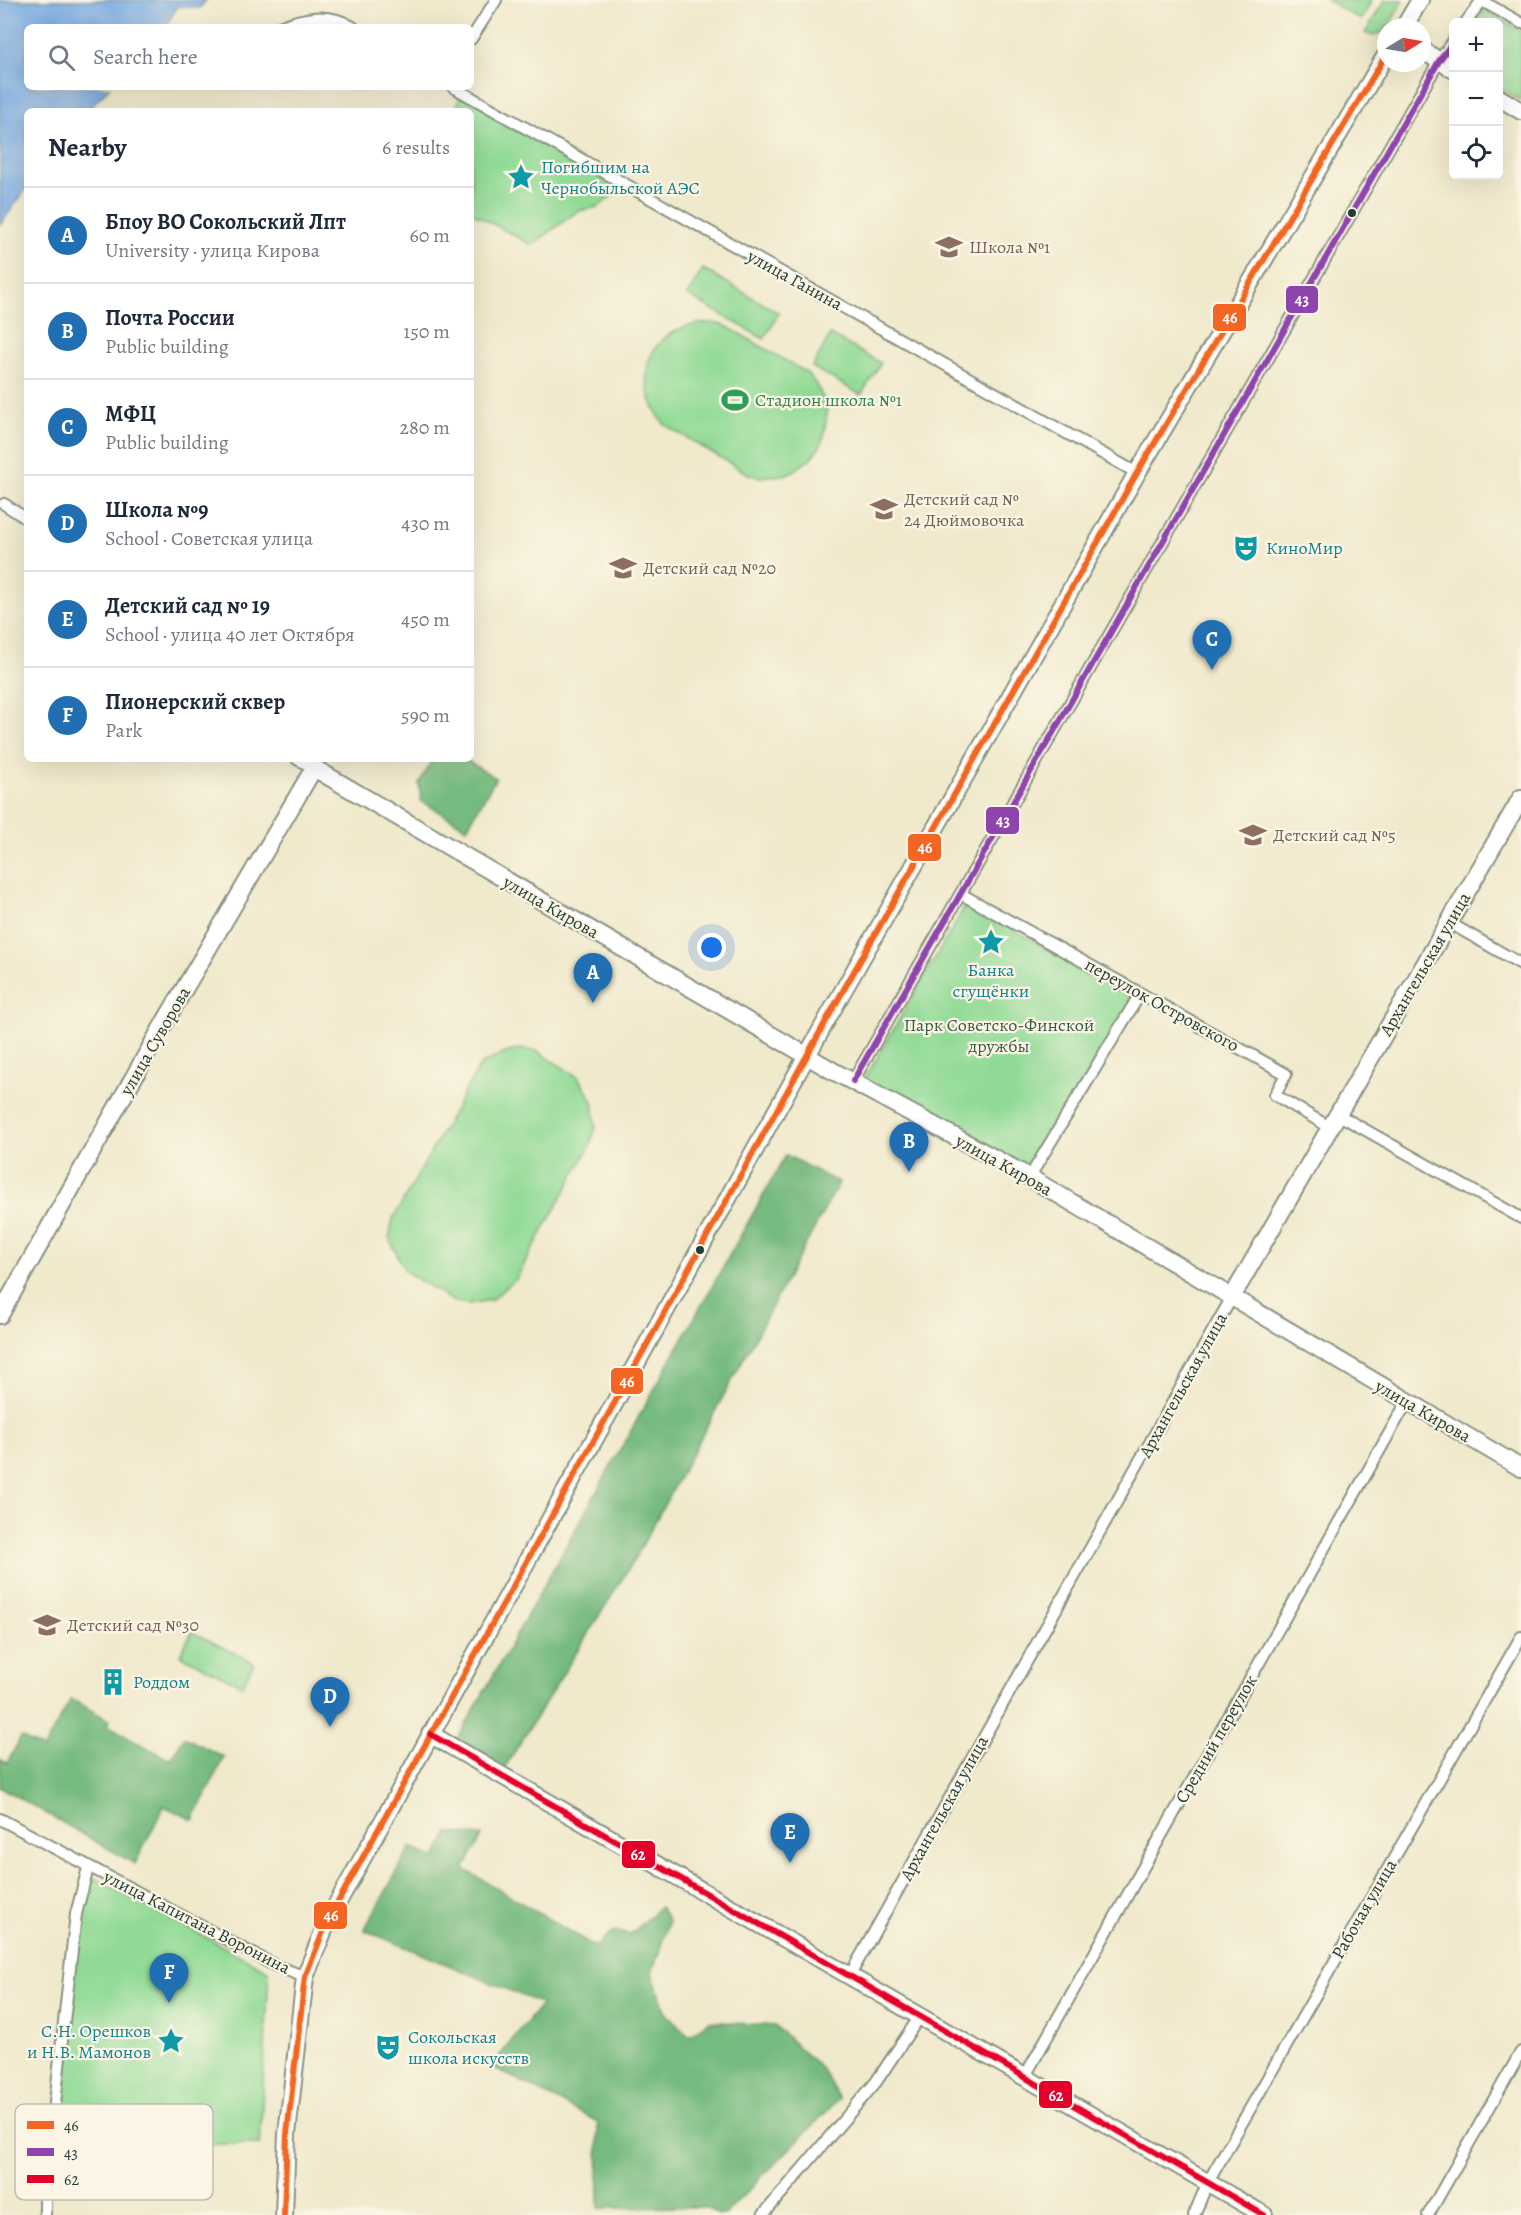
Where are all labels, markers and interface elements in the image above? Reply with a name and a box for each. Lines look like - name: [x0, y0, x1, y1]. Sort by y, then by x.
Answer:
- north arrow: [1377, 18, 1431, 72]
- map controls: [1449, 18, 1503, 180]
- button: +: [1449, 18, 1503, 72]
- search box: [24, 24, 474, 90]
- icon: search: [45, 41, 78, 74]
- text: Search here: [93, 42, 198, 72]
- button: −: [1449, 72, 1503, 126]
- button: locate: [1449, 126, 1503, 180]
- text: Nearby: [48, 130, 127, 165]
- text: 6 results: [382, 134, 450, 161]
- place label: Погибшим на Чернобыльской АЭС: [541, 155, 700, 200]
- place icon: Погибшим на Чернобыльской АЭС: [506, 162, 536, 192]
- text: Бпоу ВО Сокольский Лпт: [105, 207, 346, 237]
- unlabelled marker: [1346, 207, 1358, 219]
- text: A: [61, 222, 74, 249]
- text: 60 m: [410, 222, 450, 249]
- school or university icon: Школа №1: [934, 232, 964, 262]
- place label: Школа №1: [969, 235, 1050, 259]
- text: University · улица Кирова: [105, 237, 320, 264]
- street label: улица Ганина: [742, 243, 848, 316]
- line badge: 43: [1285, 285, 1319, 314]
- text: 43: [1295, 289, 1309, 311]
- text: Почта России: [105, 303, 235, 333]
- line badge: 46: [1212, 303, 1247, 332]
- text: 46: [1223, 307, 1238, 329]
- text: B: [61, 318, 74, 345]
- text: 150 m: [403, 318, 450, 345]
- text: Public building: [105, 333, 229, 360]
- sports icon: Стадион школа №1: [720, 385, 750, 415]
- place label: Стадион школа №1: [755, 388, 902, 412]
- text: МФЦ: [105, 399, 156, 429]
- text: C: [61, 414, 74, 441]
- text: 280 m: [400, 414, 450, 441]
- text: Public building: [105, 429, 229, 456]
- place label: Детский сад № 24 Дюймовочка: [904, 487, 1025, 532]
- school or university icon: Детский сад № 24 Дюймовочка: [869, 494, 899, 524]
- text: Школа №9: [105, 495, 208, 525]
- text: D: [61, 510, 74, 537]
- text: 430 m: [401, 510, 450, 537]
- text: School · Советская улица: [105, 525, 313, 552]
- theatre icon: КиноМир: [1231, 533, 1261, 563]
- place label: КиноМир: [1266, 536, 1343, 560]
- school or university icon: Детский сад №20: [608, 553, 638, 583]
- place label: Детский сад №20: [643, 556, 776, 580]
- text: Детский сад № 19: [105, 591, 270, 621]
- text: E: [62, 606, 73, 633]
- text: 450 m: [401, 606, 450, 633]
- pin: C: [1192, 620, 1232, 670]
- text: School · улица 40 лет Октября: [105, 621, 355, 648]
- text: Пионерский сквер: [105, 687, 285, 717]
- text: F: [62, 702, 73, 729]
- text: 590 m: [401, 702, 450, 729]
- text: Park: [105, 717, 143, 744]
- line badge: 43: [985, 806, 1020, 835]
- text: 43: [996, 810, 1010, 832]
- school or university icon: Детский сад №5: [1238, 820, 1268, 850]
- place label: Детский сад №5: [1273, 823, 1396, 847]
- line badge: 46: [907, 833, 942, 862]
- text: 46: [918, 837, 933, 859]
- street label: улица Кирова: [498, 869, 604, 944]
- street label: Архангельская улица: [1374, 887, 1476, 1041]
- place icon: Банка сгущёнки: [976, 927, 1006, 957]
- your location: [697, 933, 726, 962]
- street label: переулок Островского: [1080, 953, 1244, 1057]
- pin: A: [574, 954, 612, 1003]
- place label: Банка сгущёнки: [953, 958, 1029, 1003]
- street label: улица Суворова: [114, 982, 196, 1101]
- park label: Парк Советско-Финской дружбы: [904, 1013, 1094, 1058]
- pin: B: [890, 1122, 928, 1172]
- street label: улица Кирова: [951, 1128, 1057, 1202]
- unlabelled marker: [694, 1244, 706, 1256]
- street label: Архангельская улица: [1133, 1308, 1233, 1463]
- line badge: 46: [610, 1367, 644, 1395]
- text: 46: [620, 1371, 635, 1393]
- street label: улица Кирова: [1370, 1373, 1476, 1448]
- school or university icon: Детский сад №30: [32, 1610, 62, 1640]
- place label: Детский сад №30: [67, 1613, 199, 1637]
- building icon: Роддом: [98, 1667, 128, 1697]
- place label: Роддом: [133, 1670, 190, 1694]
- street label: Средний переулок: [1169, 1670, 1263, 1808]
- pin: D: [310, 1678, 350, 1727]
- street label: Архангельская улица: [894, 1731, 994, 1886]
- pin: E: [770, 1814, 810, 1863]
- line badge: 62: [621, 1840, 656, 1869]
- text: 62: [630, 1844, 646, 1866]
- street label: Рабочая улица: [1326, 1854, 1403, 1963]
- street label: улица Капитана Воронина: [99, 1864, 295, 1980]
- line badge: 46: [313, 1901, 348, 1930]
- text: 46: [324, 1905, 339, 1927]
- pin: F: [150, 1954, 188, 2003]
- place label: С.Н. Орешков и Н.В. Мамонов: [27, 2019, 151, 2064]
- place label: Сокольская школа искусств: [408, 2025, 529, 2070]
- place icon: С.Н. Орешков и Н.В. Мамонов: [156, 2026, 186, 2056]
- theatre icon: Сокольская школа искусств: [373, 2032, 403, 2062]
- line badge: 62: [1038, 2080, 1073, 2109]
- text: 62: [1048, 2085, 1064, 2107]
- legend: [15, 2104, 213, 2200]
- text: 46: [64, 2115, 79, 2137]
- text: 43: [64, 2142, 78, 2164]
- text: 62: [64, 2169, 79, 2191]

